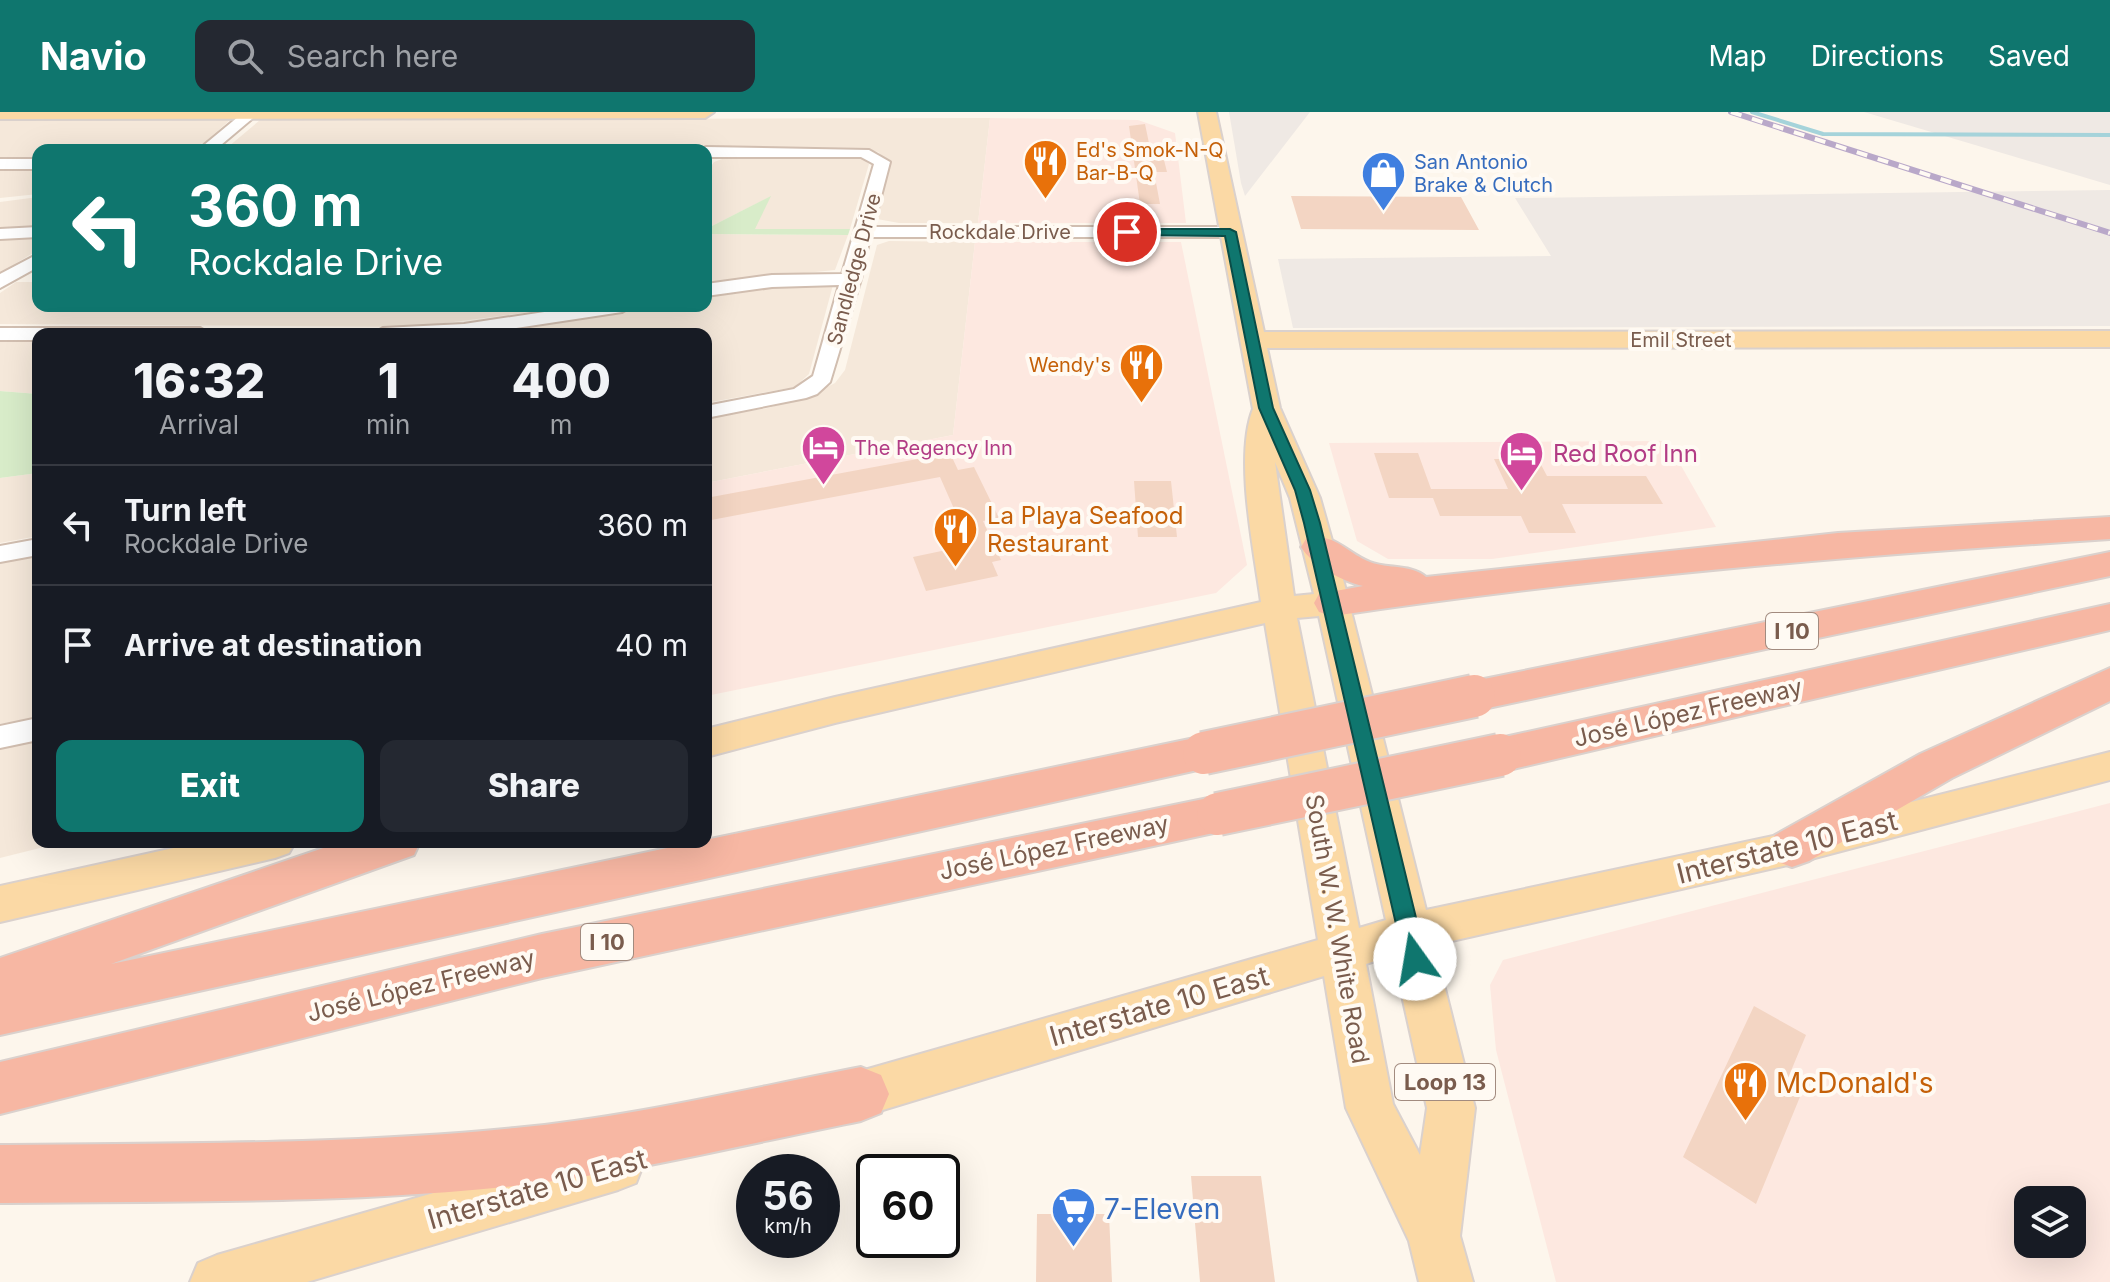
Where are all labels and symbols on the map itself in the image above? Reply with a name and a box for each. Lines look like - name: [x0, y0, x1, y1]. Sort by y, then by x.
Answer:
- restaurant icon: Ed's Smok-N-Q Bar-B-Q: [1021, 137, 1069, 200]
- place label: Ed's Smok-N-Q Bar-B-Q: [1076, 138, 1224, 185]
- shop icon: San Antonio Brake & Clutch: [1359, 150, 1407, 213]
- place label: San Antonio Brake & Clutch: [1414, 150, 1553, 197]
- street label: Sandledge Drive: [822, 191, 886, 347]
- pin: [1093, 198, 1161, 266]
- street label: Rockdale Drive: [929, 220, 1071, 244]
- street label: Emil Street: [1630, 328, 1732, 352]
- restaurant icon: Wendy's: [1118, 341, 1166, 404]
- place label: Wendy's: [1029, 353, 1111, 377]
- hotel icon: The Regency Inn: [799, 424, 847, 487]
- hotel icon: Red Roof Inn: [1498, 430, 1546, 493]
- place label: The Regency Inn: [854, 436, 1013, 460]
- place label: Red Roof Inn: [1553, 439, 1698, 468]
- place label: La Playa Seafood Restaurant: [987, 501, 1183, 558]
- restaurant icon: La Playa Seafood Restaurant: [932, 506, 980, 569]
- road number: I 10: [1766, 613, 1818, 649]
- street label: José López Freeway: [1571, 672, 1805, 753]
- street label: South W. W. White Road: [1300, 792, 1375, 1066]
- street label: Interstate 10 East: [1673, 803, 1901, 891]
- street label: José López Freeway: [937, 809, 1171, 886]
- position arrow: [1373, 917, 1457, 1001]
- road number: I 10: [581, 924, 633, 960]
- street label: José López Freeway: [304, 943, 538, 1028]
- street label: Interstate 10 East: [1046, 958, 1272, 1054]
- restaurant icon: McDonald's: [1721, 1059, 1769, 1122]
- road number: Loop 13: [1395, 1064, 1495, 1100]
- place label: McDonald's: [1776, 1066, 1934, 1100]
- street label: Interstate 10 East: [424, 1141, 650, 1237]
- speed limit sign: 60: [856, 1154, 960, 1258]
- supermarket icon: 7-Eleven: [1049, 1185, 1097, 1248]
- place label: 7-Eleven: [1104, 1192, 1220, 1226]

